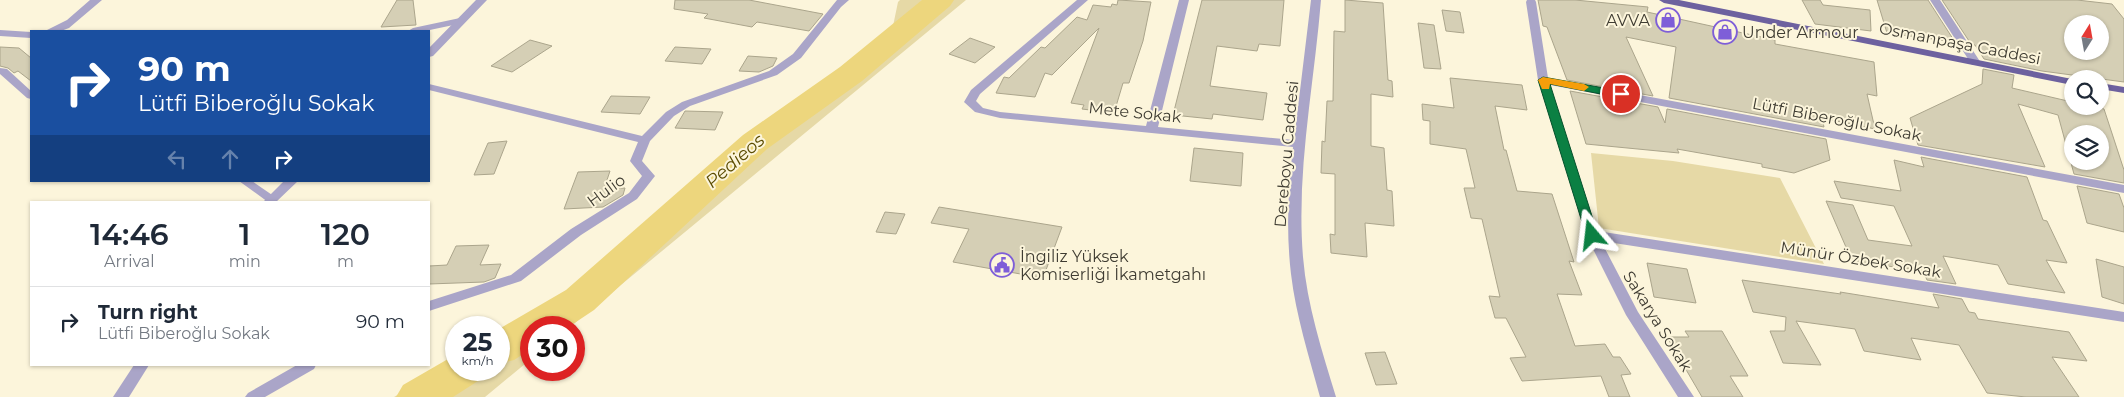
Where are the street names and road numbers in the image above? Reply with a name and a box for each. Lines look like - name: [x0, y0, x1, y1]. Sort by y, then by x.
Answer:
- street label: Osmanpaşa Caddesi: [1877, 18, 2042, 68]
- street label: Dereboyu Caddesi: [1271, 80, 1302, 228]
- street label: Lütfi Biberoğlu Sokak: [1751, 94, 1924, 145]
- street label: Mete Sokak: [1088, 98, 1183, 127]
- street label: Hulio: [584, 170, 629, 211]
- street label: Münür Özbek Sokak: [1779, 236, 1943, 282]
- street label: Sakarya Sokak: [1619, 268, 1696, 375]

